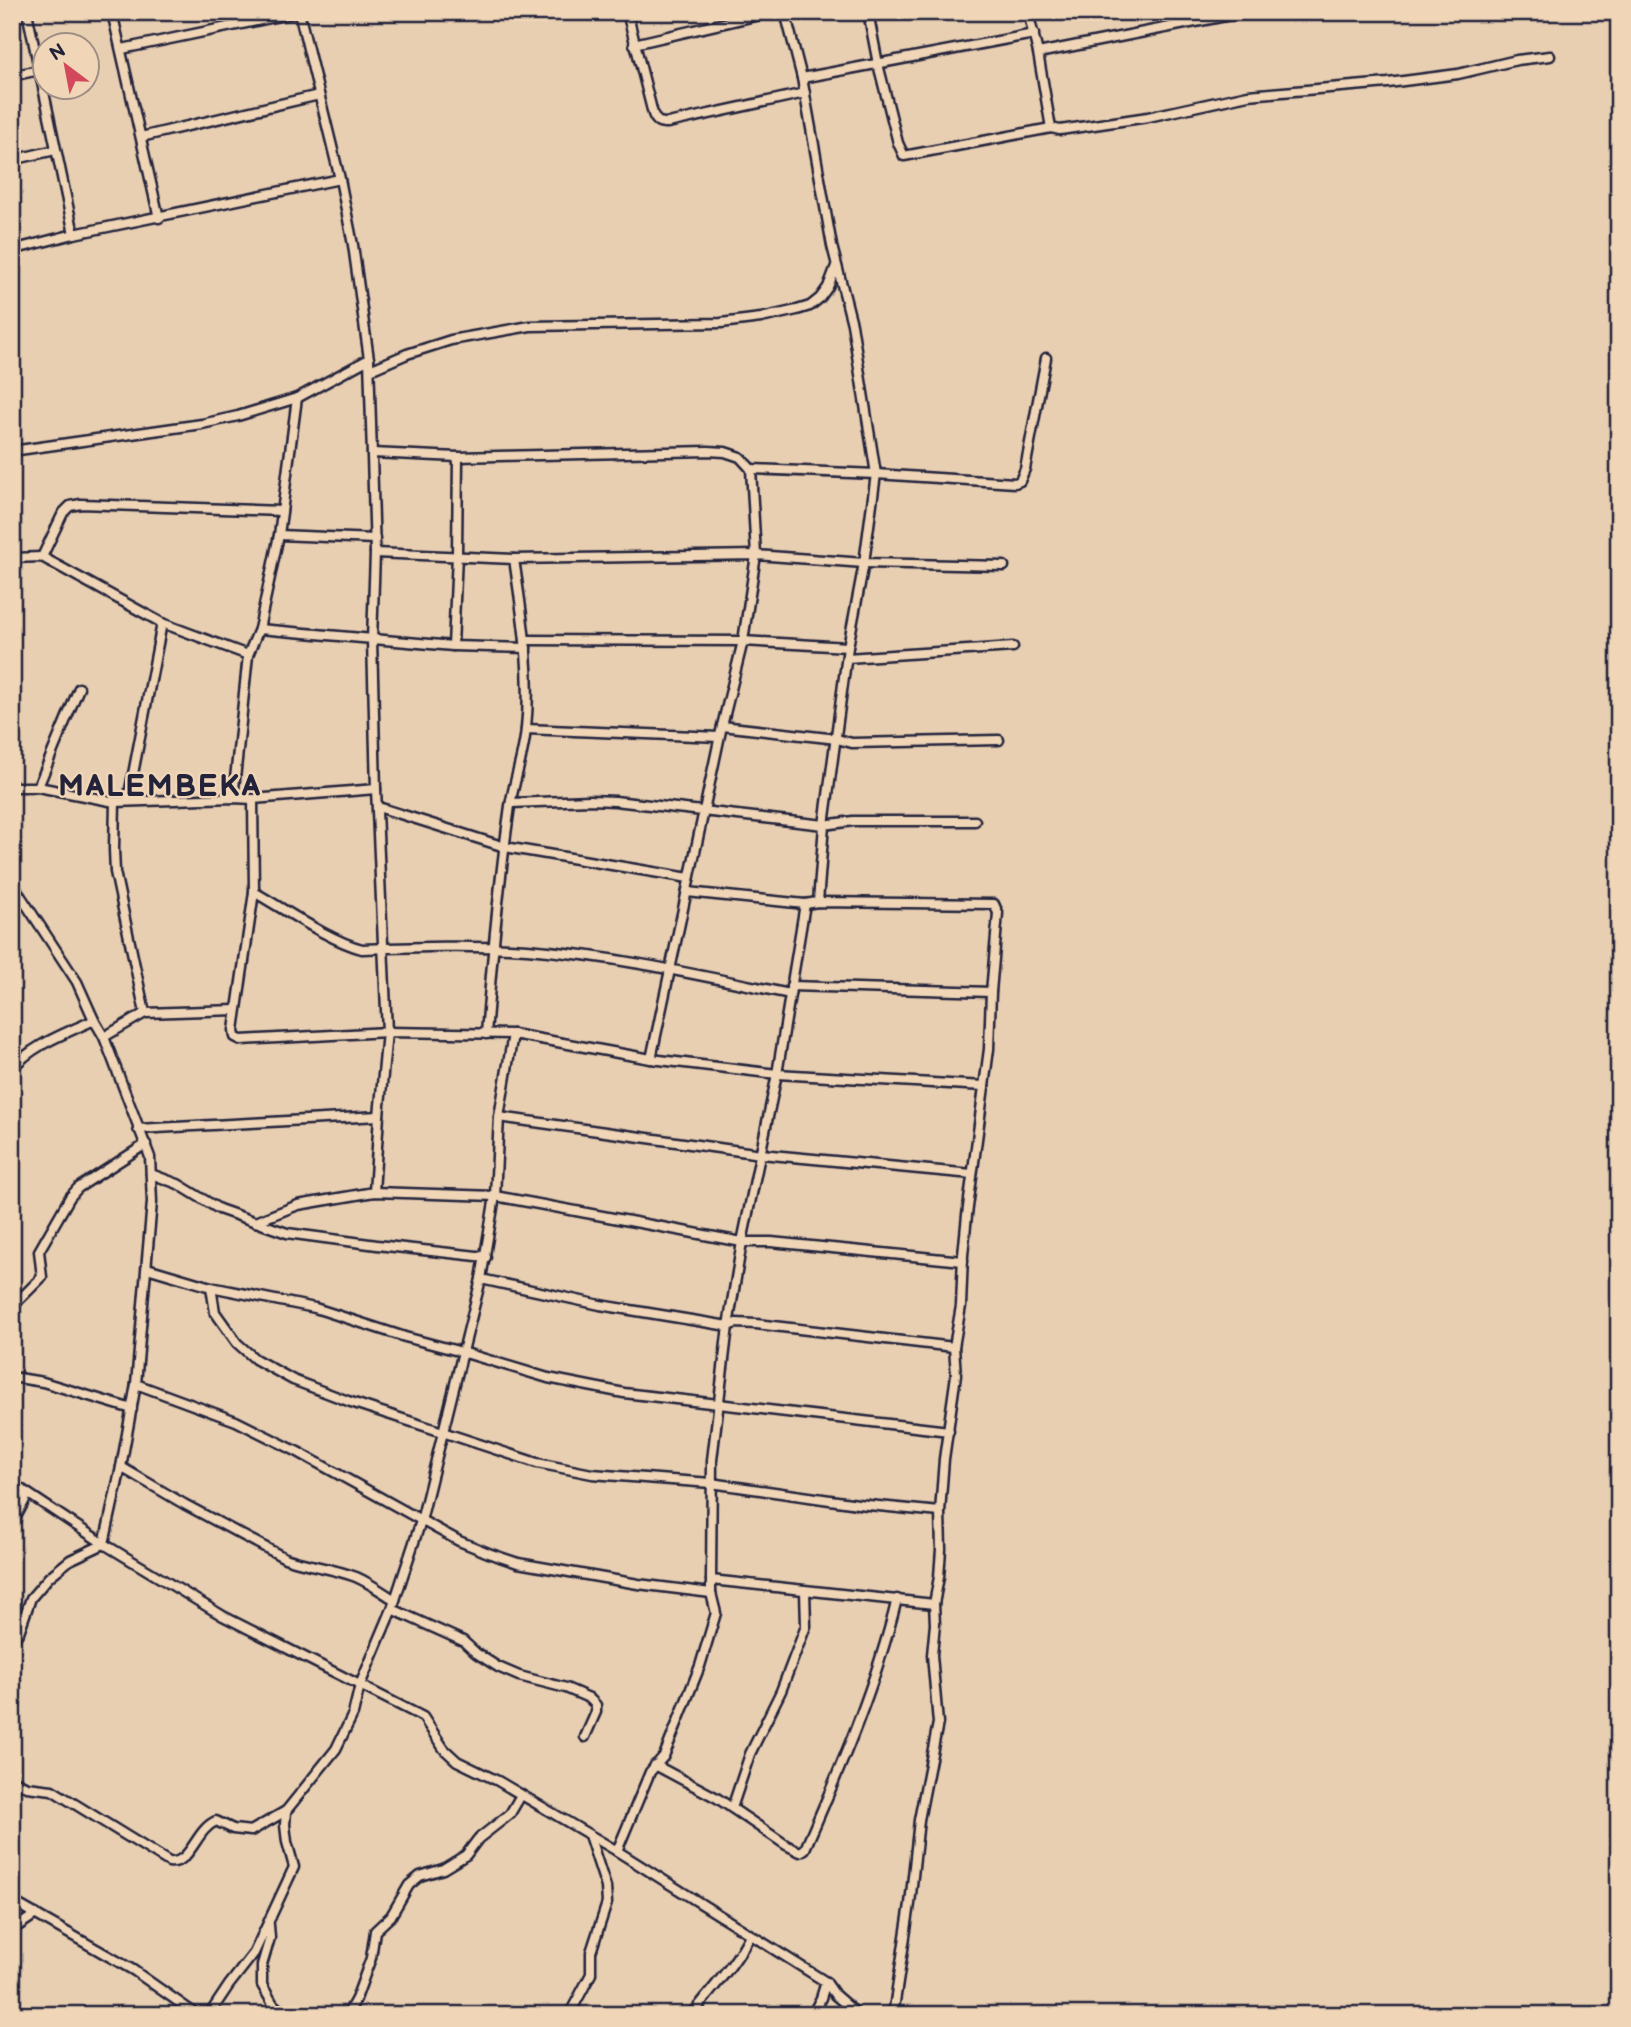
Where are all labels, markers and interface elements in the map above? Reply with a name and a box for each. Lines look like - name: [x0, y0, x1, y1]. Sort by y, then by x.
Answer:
- north arrow: [32, 32, 102, 102]
- text: N: [46, 39, 70, 66]
- district label: MALEMBEKA: [58, 769, 262, 805]

